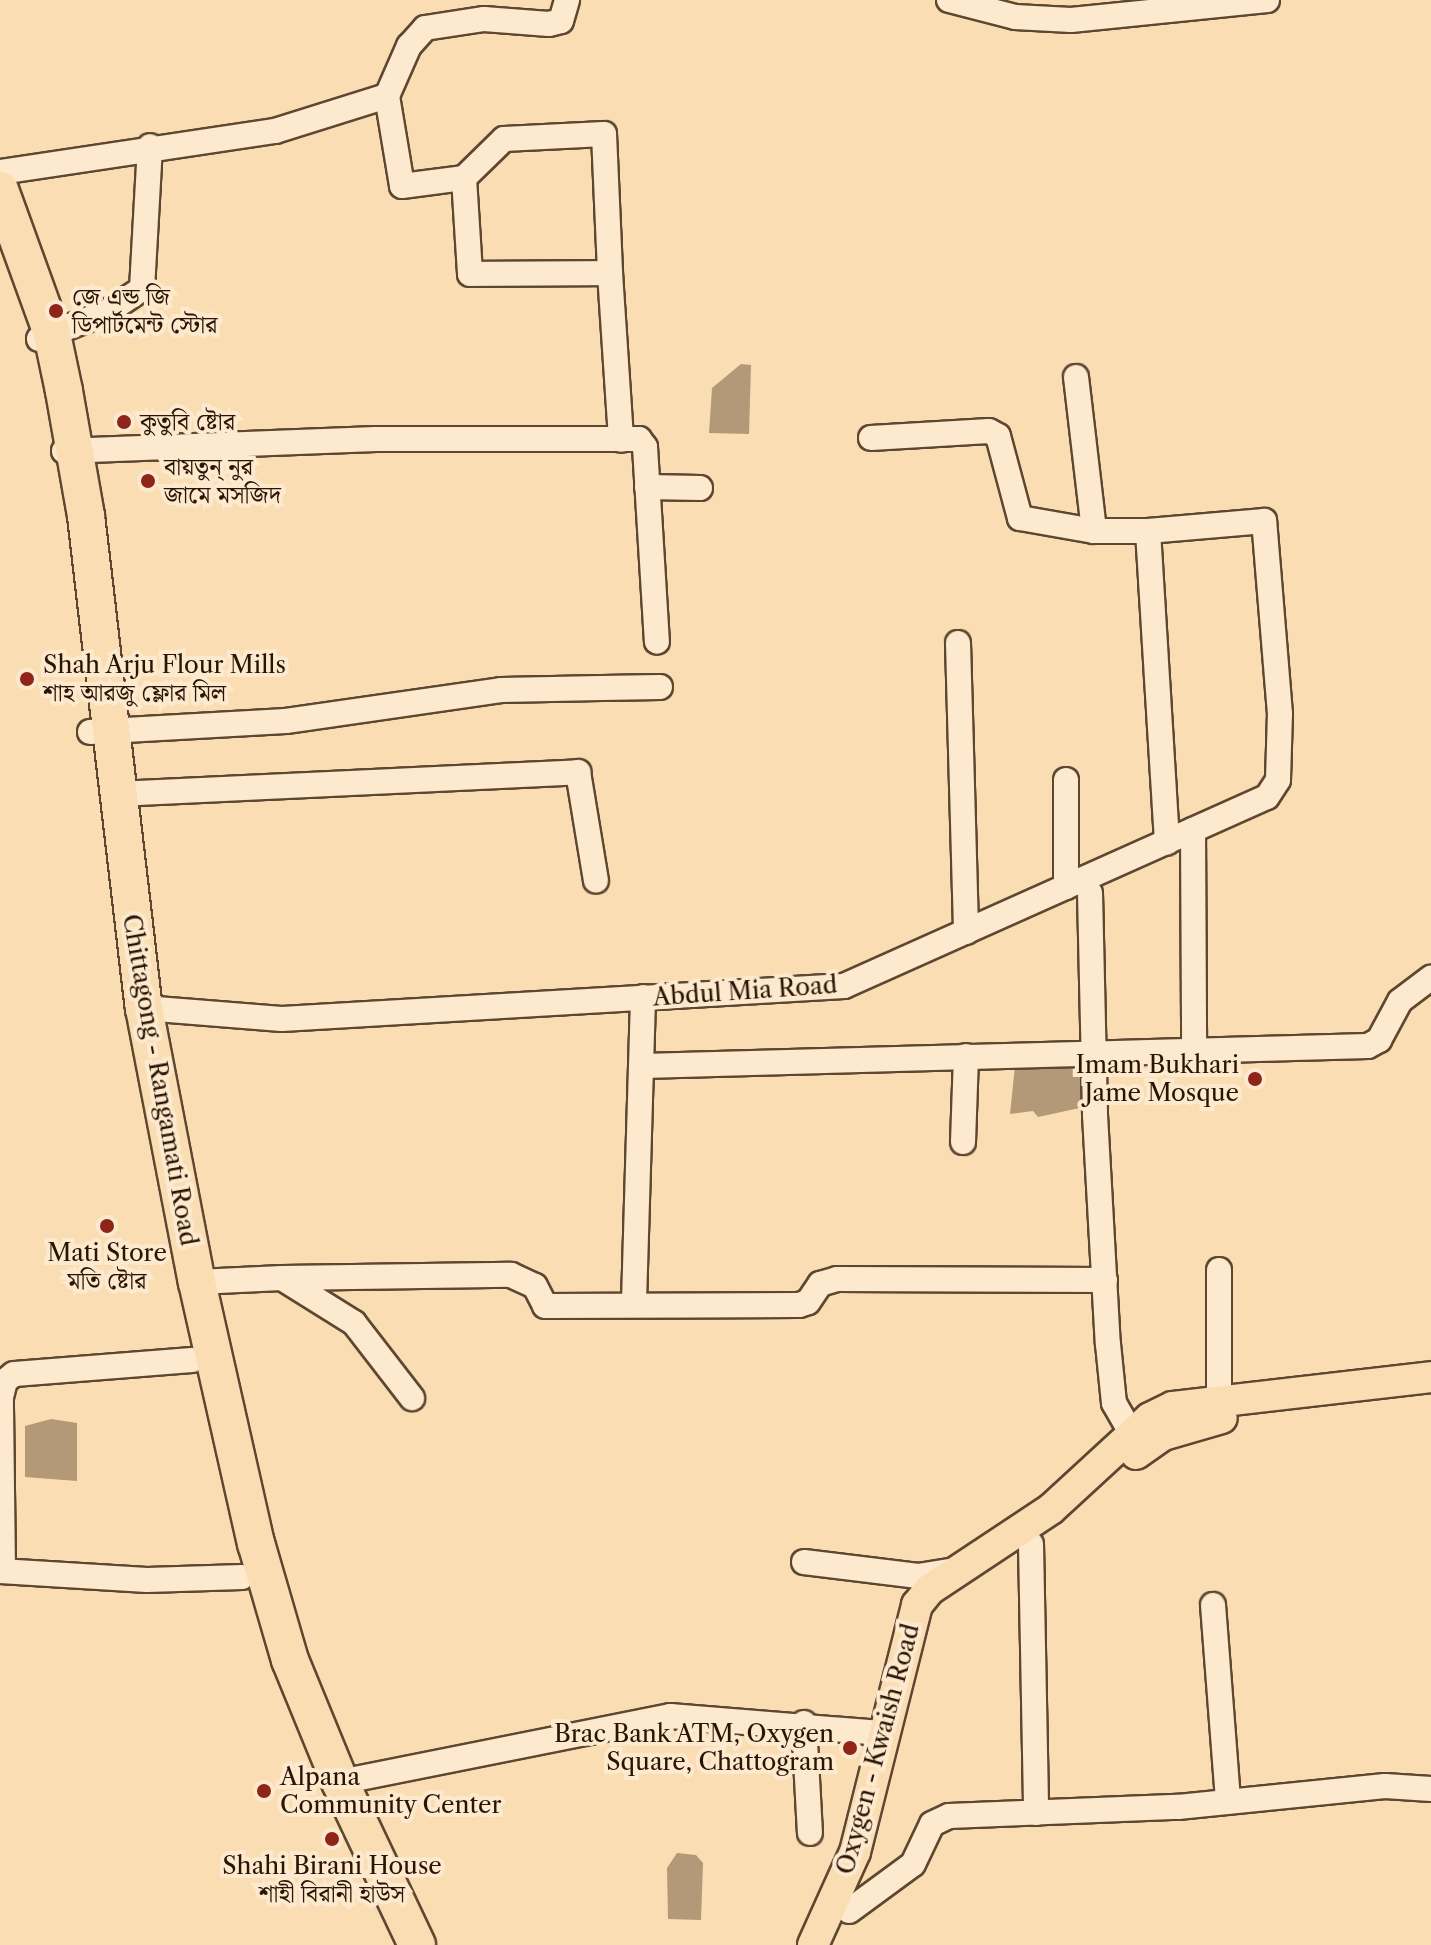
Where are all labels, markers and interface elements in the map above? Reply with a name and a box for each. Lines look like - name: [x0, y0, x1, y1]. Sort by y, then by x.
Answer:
- place label: জে এন্ড জি ডিপার্টমেন্ট স্টোর: [72, 283, 218, 339]
- marker: জে এন্ড জি ডিপার্টমেন্ট স্টোর: [47, 302, 65, 320]
- place label: কুতুবি ষ্টোর: [140, 408, 235, 436]
- marker: কুতুবি ষ্টোর: [115, 413, 133, 431]
- place label: বায়তুন্ নুর জামে মসজিদ: [164, 453, 281, 509]
- marker: বায়তুন্ নুর জামে মসজিদ: [139, 472, 157, 490]
- place label: Shah Arju Flour Mills শাহ আরজু ফ্লোর মিল: [43, 651, 287, 707]
- marker: Shah Arju Flour Mills শাহ আরজু ফ্লোর মিল: [18, 670, 36, 688]
- street label: Chittagong - Rangamati Road: [117, 912, 203, 1248]
- street label: Abdul Mia Road: [652, 970, 838, 1012]
- place label: Imam Bukhari Jame Mosque: [1076, 1051, 1239, 1107]
- marker: Imam Bukhari Jame Mosque: [1246, 1070, 1264, 1088]
- marker: Mati Store মতি ষ্টোর: [98, 1217, 116, 1235]
- place label: Mati Store মতি ষ্টোর: [47, 1239, 167, 1295]
- street label: Oxygen - Kwaish Road: [831, 1621, 925, 1877]
- place label: Brac Bank ATM, Oxygen Square, Chattogram: [553, 1720, 834, 1776]
- marker: Brac Bank ATM, Oxygen Square, Chattogram: [841, 1739, 859, 1757]
- place label: Alpana Community Center: [280, 1763, 502, 1819]
- marker: Alpana Community Center: [255, 1782, 273, 1800]
- marker: Shahi Birani House শাহী বিরানী হাউস: [323, 1830, 341, 1848]
- place label: Shahi Birani House শাহী বিরানী হাউস: [222, 1852, 442, 1908]

